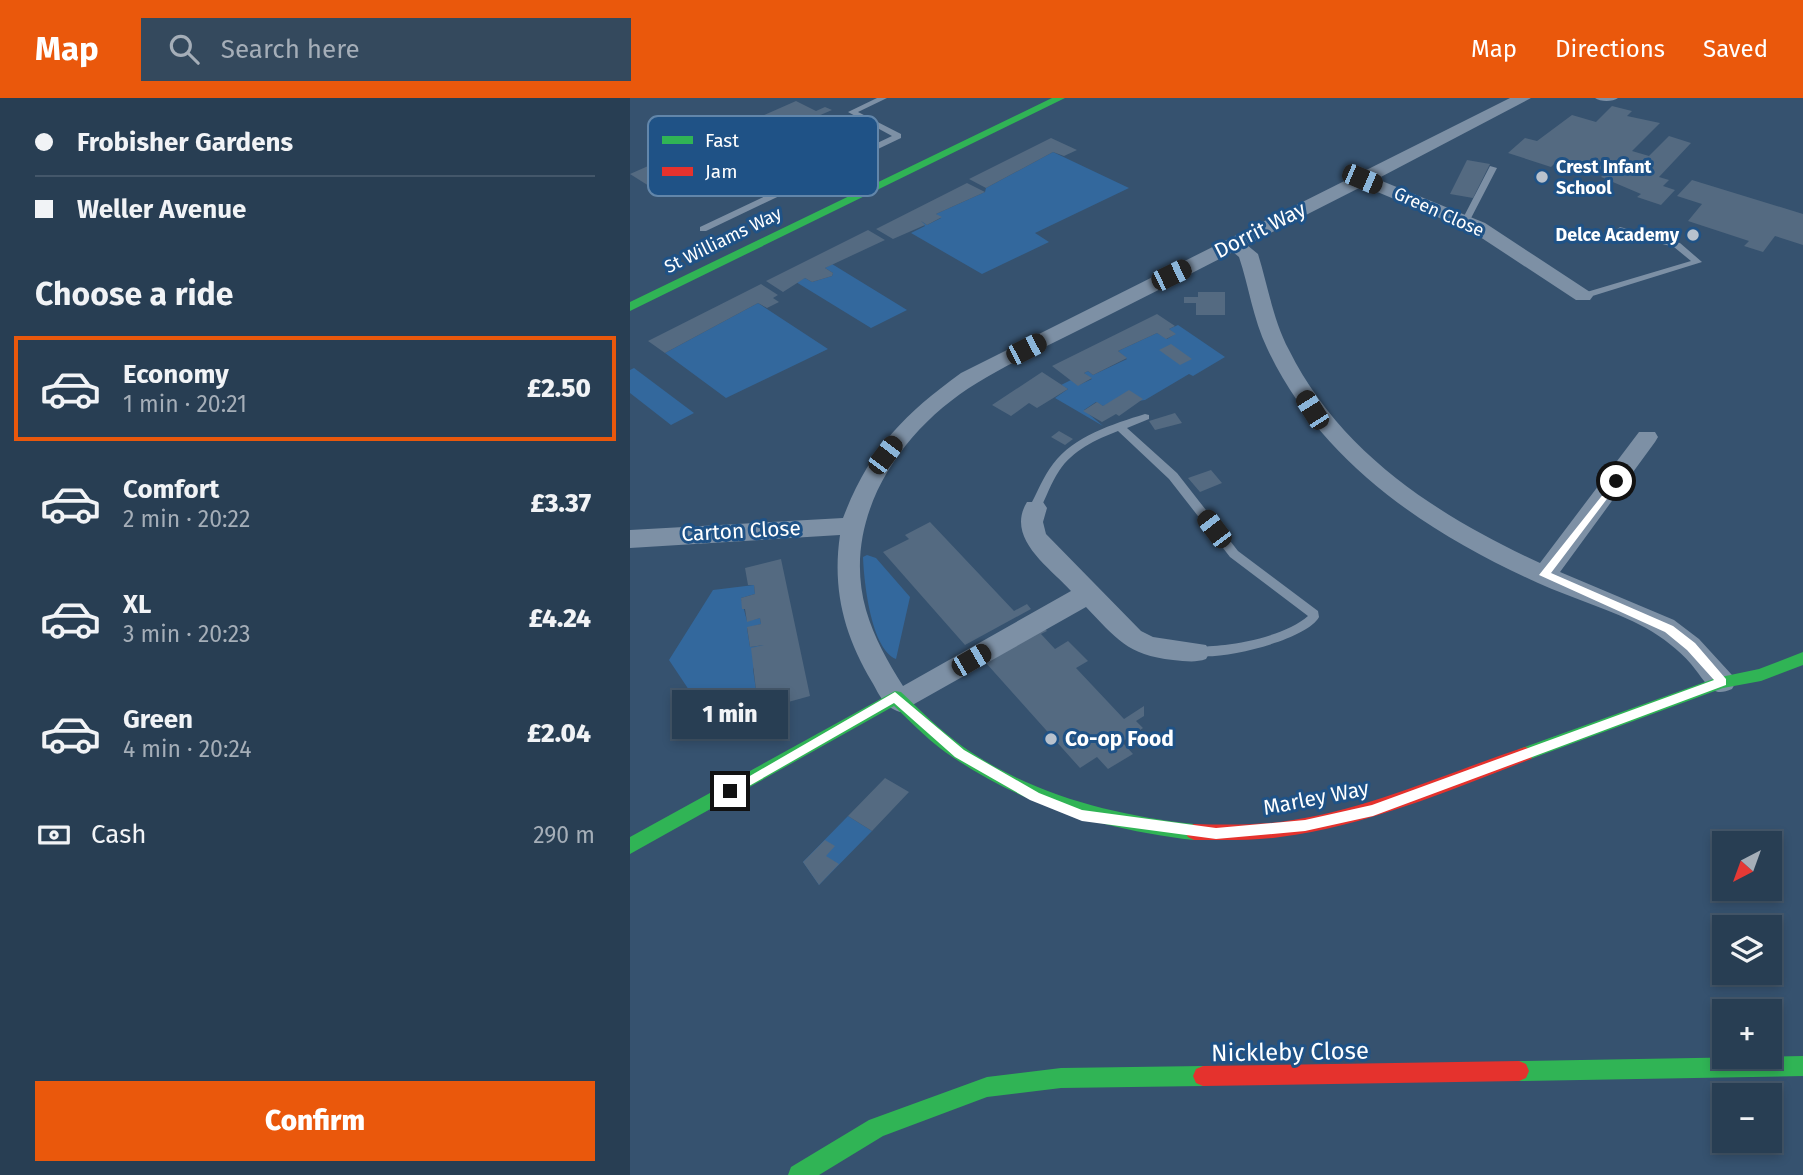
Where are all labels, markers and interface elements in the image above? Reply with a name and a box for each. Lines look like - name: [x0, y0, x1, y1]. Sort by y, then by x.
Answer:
- search box: [141, 18, 631, 81]
- text: Map: [35, 29, 99, 69]
- icon: search: [165, 30, 203, 68]
- text: Search here: [221, 34, 360, 65]
- text: Map: [1471, 35, 1517, 63]
- text: Directions: [1555, 35, 1665, 63]
- text: Saved: [1703, 35, 1768, 63]
- legend: [648, 116, 878, 196]
- text: Frobisher Gardens: [77, 127, 293, 158]
- text: Fast: [705, 129, 739, 152]
- place label: Crest Infant School: [1556, 156, 1653, 199]
- text: Jam: [705, 160, 737, 183]
- car: [1339, 161, 1386, 197]
- marker: Crest Infant School: [1534, 169, 1550, 185]
- street label: Green Close: [1390, 182, 1488, 242]
- text: Weller Avenue: [77, 194, 246, 225]
- street label: Dorrit Way: [1210, 196, 1311, 264]
- street label: St Williams Way: [661, 202, 785, 278]
- place label: Delce Academy: [1556, 224, 1680, 246]
- marker: Delce Academy: [1685, 227, 1701, 243]
- car: [1148, 256, 1195, 294]
- text: Choose a ride: [35, 275, 233, 313]
- car: [1003, 330, 1050, 368]
- icon: car: [39, 357, 102, 420]
- text: Economy: [123, 359, 229, 390]
- text: £2.50: [527, 373, 591, 404]
- car: [1292, 387, 1333, 433]
- text: 1 min · 20:21: [123, 390, 247, 418]
- car: [864, 432, 907, 478]
- route start: [1600, 465, 1632, 497]
- icon: car: [39, 472, 102, 535]
- text: Comfort: [123, 474, 219, 505]
- text: £3.37: [531, 488, 591, 519]
- text: 2 min · 20:22: [123, 505, 250, 533]
- car: [1193, 506, 1236, 552]
- street label: Carton Close: [681, 515, 801, 547]
- icon: car: [39, 587, 102, 650]
- text: XL: [123, 589, 151, 620]
- text: £4.24: [529, 603, 591, 634]
- text: 3 min · 20:23: [123, 620, 250, 648]
- car: [948, 640, 995, 680]
- callout: 1 min: [672, 690, 788, 738]
- text: 1 min: [702, 700, 758, 728]
- icon: car: [39, 702, 102, 765]
- text: Green: [123, 704, 193, 735]
- text: £2.04: [527, 718, 591, 749]
- place label: Co-op Food: [1065, 726, 1174, 752]
- marker: Co-op Food: [1043, 731, 1059, 747]
- text: 4 min · 20:24: [123, 735, 251, 763]
- route end: [714, 775, 746, 807]
- street label: Marley Way: [1261, 775, 1372, 821]
- icon: cash: [35, 816, 73, 854]
- text: Cash: [91, 819, 147, 850]
- text: 290 m: [533, 821, 595, 849]
- north arrow: [1712, 831, 1782, 901]
- map controls: [1712, 831, 1782, 1153]
- button: layers: [1712, 915, 1782, 985]
- button: +: [1712, 999, 1782, 1069]
- street label: Nickleby Close: [1211, 1037, 1369, 1067]
- button: Confirm: [35, 1081, 595, 1161]
- button: −: [1712, 1083, 1782, 1153]

